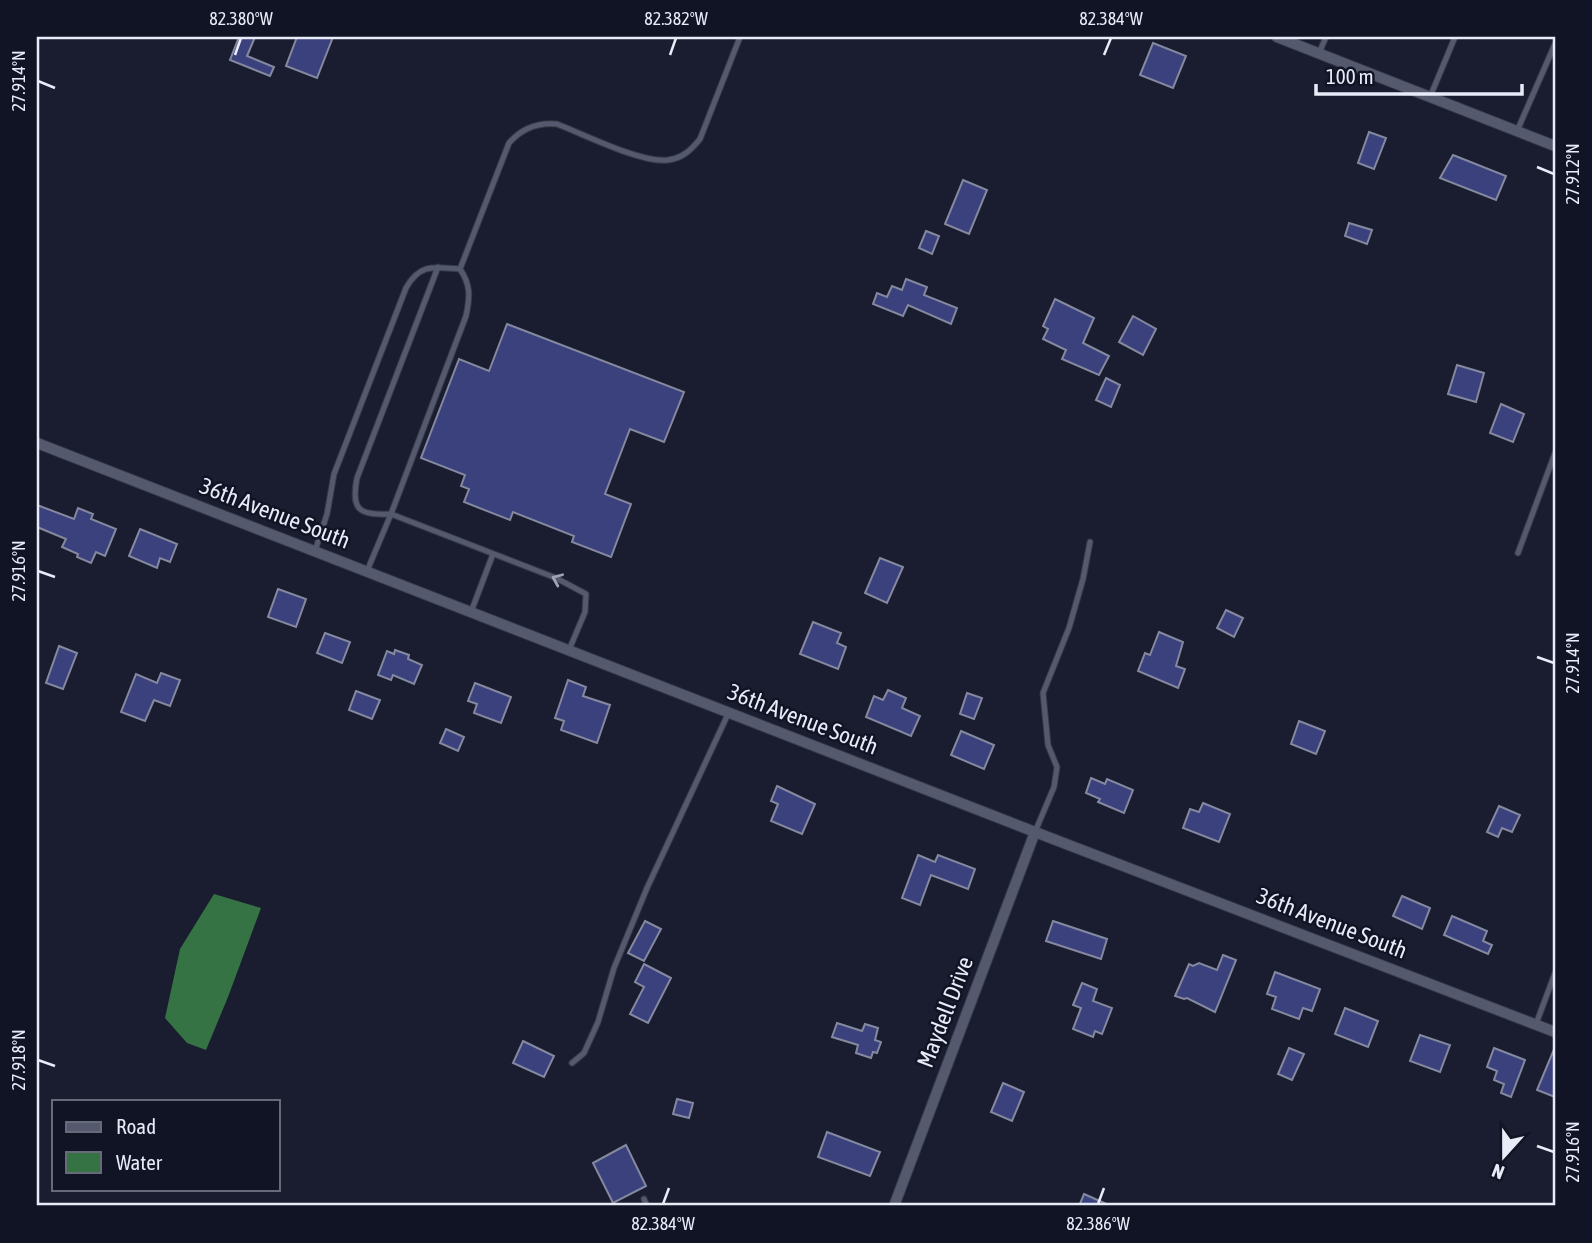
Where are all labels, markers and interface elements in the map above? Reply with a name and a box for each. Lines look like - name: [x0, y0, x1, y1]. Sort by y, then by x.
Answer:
- text: 82.380°W: [209, 8, 273, 29]
- text: 82.382°W: [644, 8, 708, 29]
- text: 82.384°W: [1079, 8, 1143, 29]
- text: 27.914°N: [8, 50, 29, 112]
- scale bar: [1316, 52, 1522, 96]
- text: 100 m: [1326, 64, 1374, 88]
- text: 27.912°N: [1562, 143, 1583, 205]
- street label: 36th Avenue South: [196, 472, 354, 554]
- text: 27.916°N: [8, 540, 29, 602]
- one-way arrow: [552, 573, 564, 587]
- text: 27.914°N: [1562, 632, 1583, 694]
- street label: 36th Avenue South: [724, 678, 882, 760]
- street label: 36th Avenue South: [1253, 882, 1411, 964]
- street label: Maydell Drive: [912, 953, 978, 1071]
- text: 27.918°N: [8, 1029, 29, 1091]
- legend: [52, 1100, 280, 1190]
- text: Road: [116, 1114, 156, 1138]
- north arrow: [1470, 1120, 1540, 1190]
- text: 27.916°N: [1562, 1121, 1583, 1183]
- text: Water: [116, 1150, 163, 1174]
- text: N: [1489, 1160, 1507, 1184]
- text: 82.384°W: [631, 1213, 695, 1234]
- text: 82.386°W: [1066, 1213, 1130, 1234]

